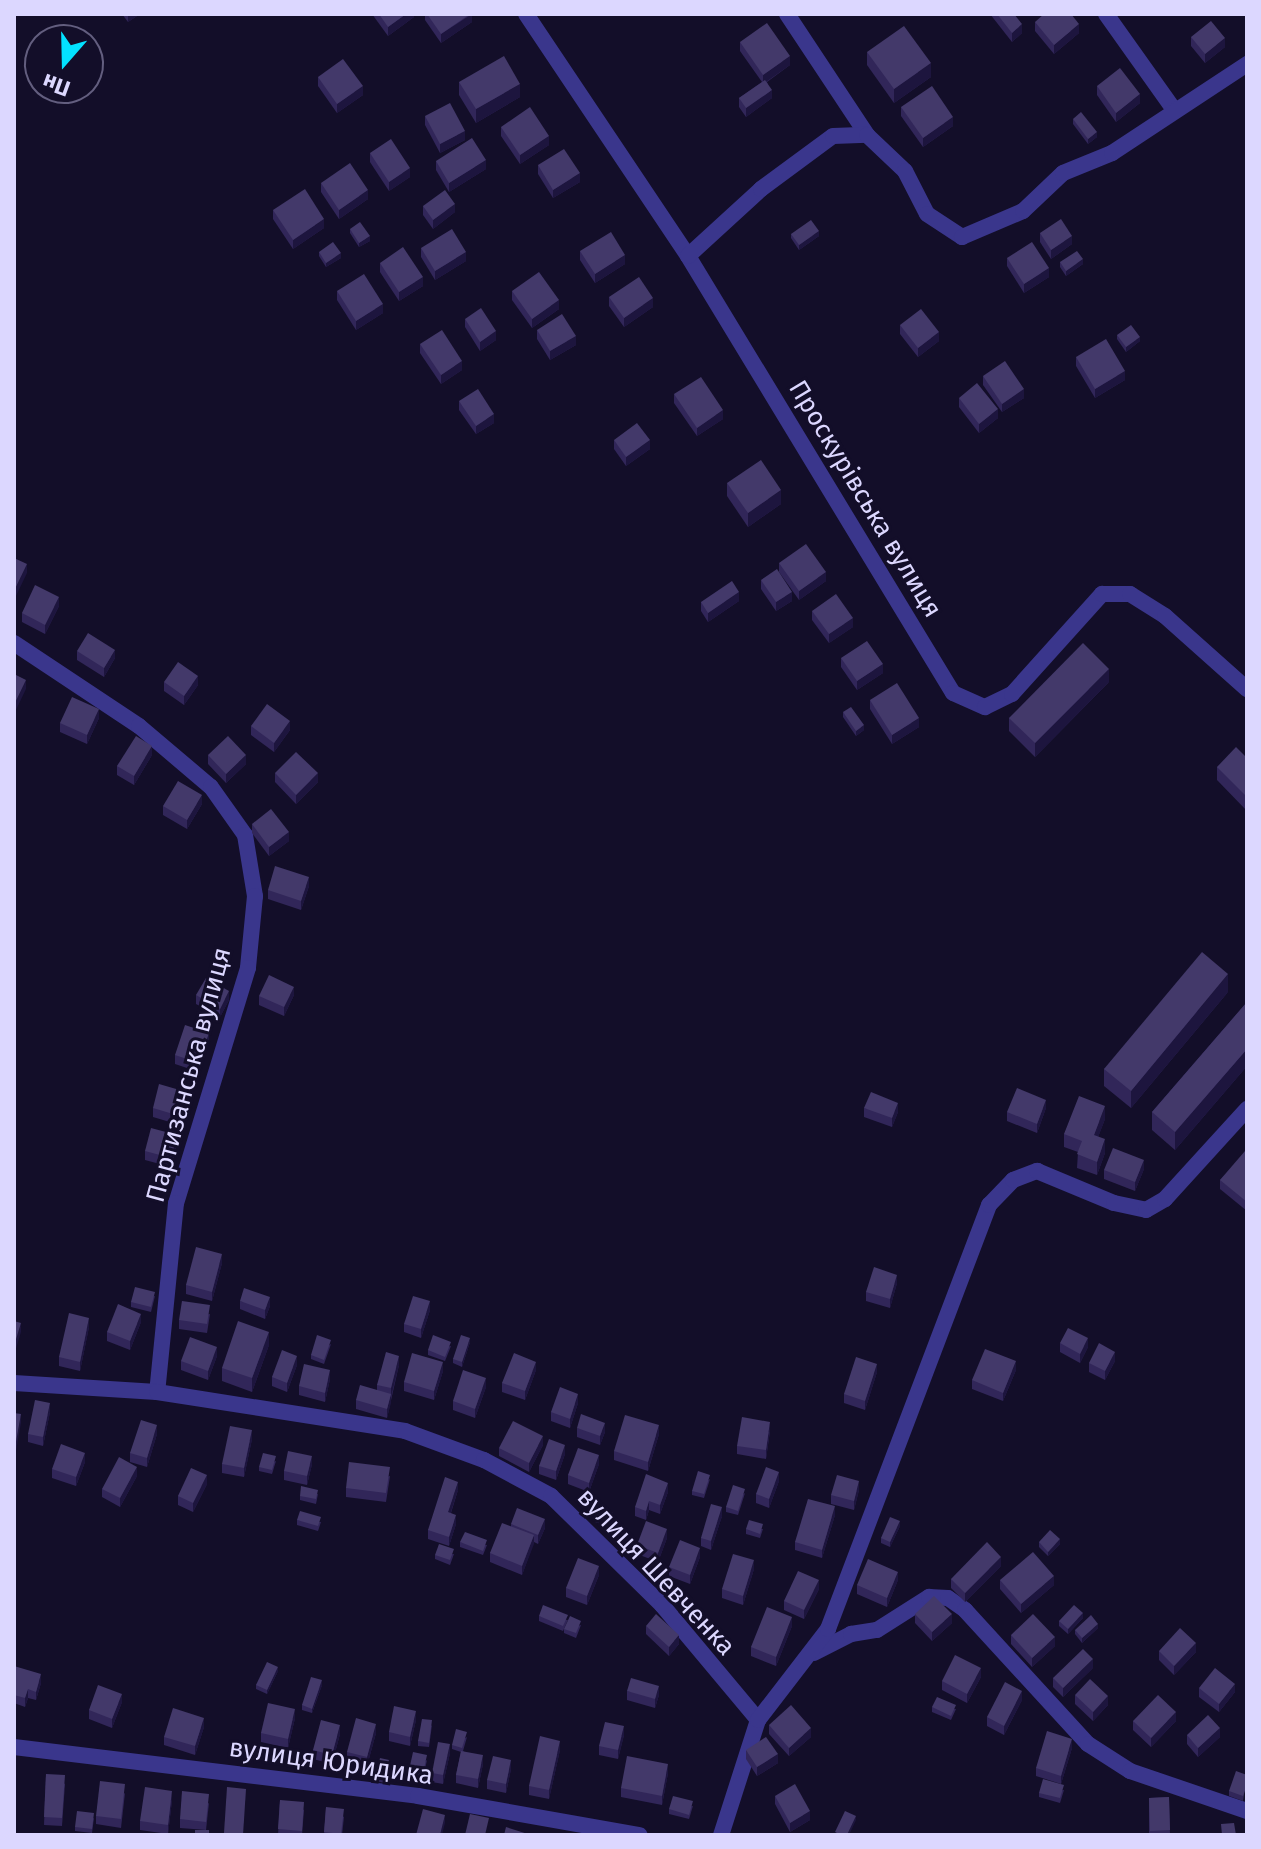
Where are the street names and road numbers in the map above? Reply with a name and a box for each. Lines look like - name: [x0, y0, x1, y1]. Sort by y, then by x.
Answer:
- street label: Проскурівська вулиця: [782, 375, 948, 623]
- street label: Партизанська вулиця: [140, 944, 238, 1206]
- street label: вулиця Шевченка: [570, 1482, 742, 1662]
- street label: вулиця Юридика: [227, 1732, 435, 1792]

